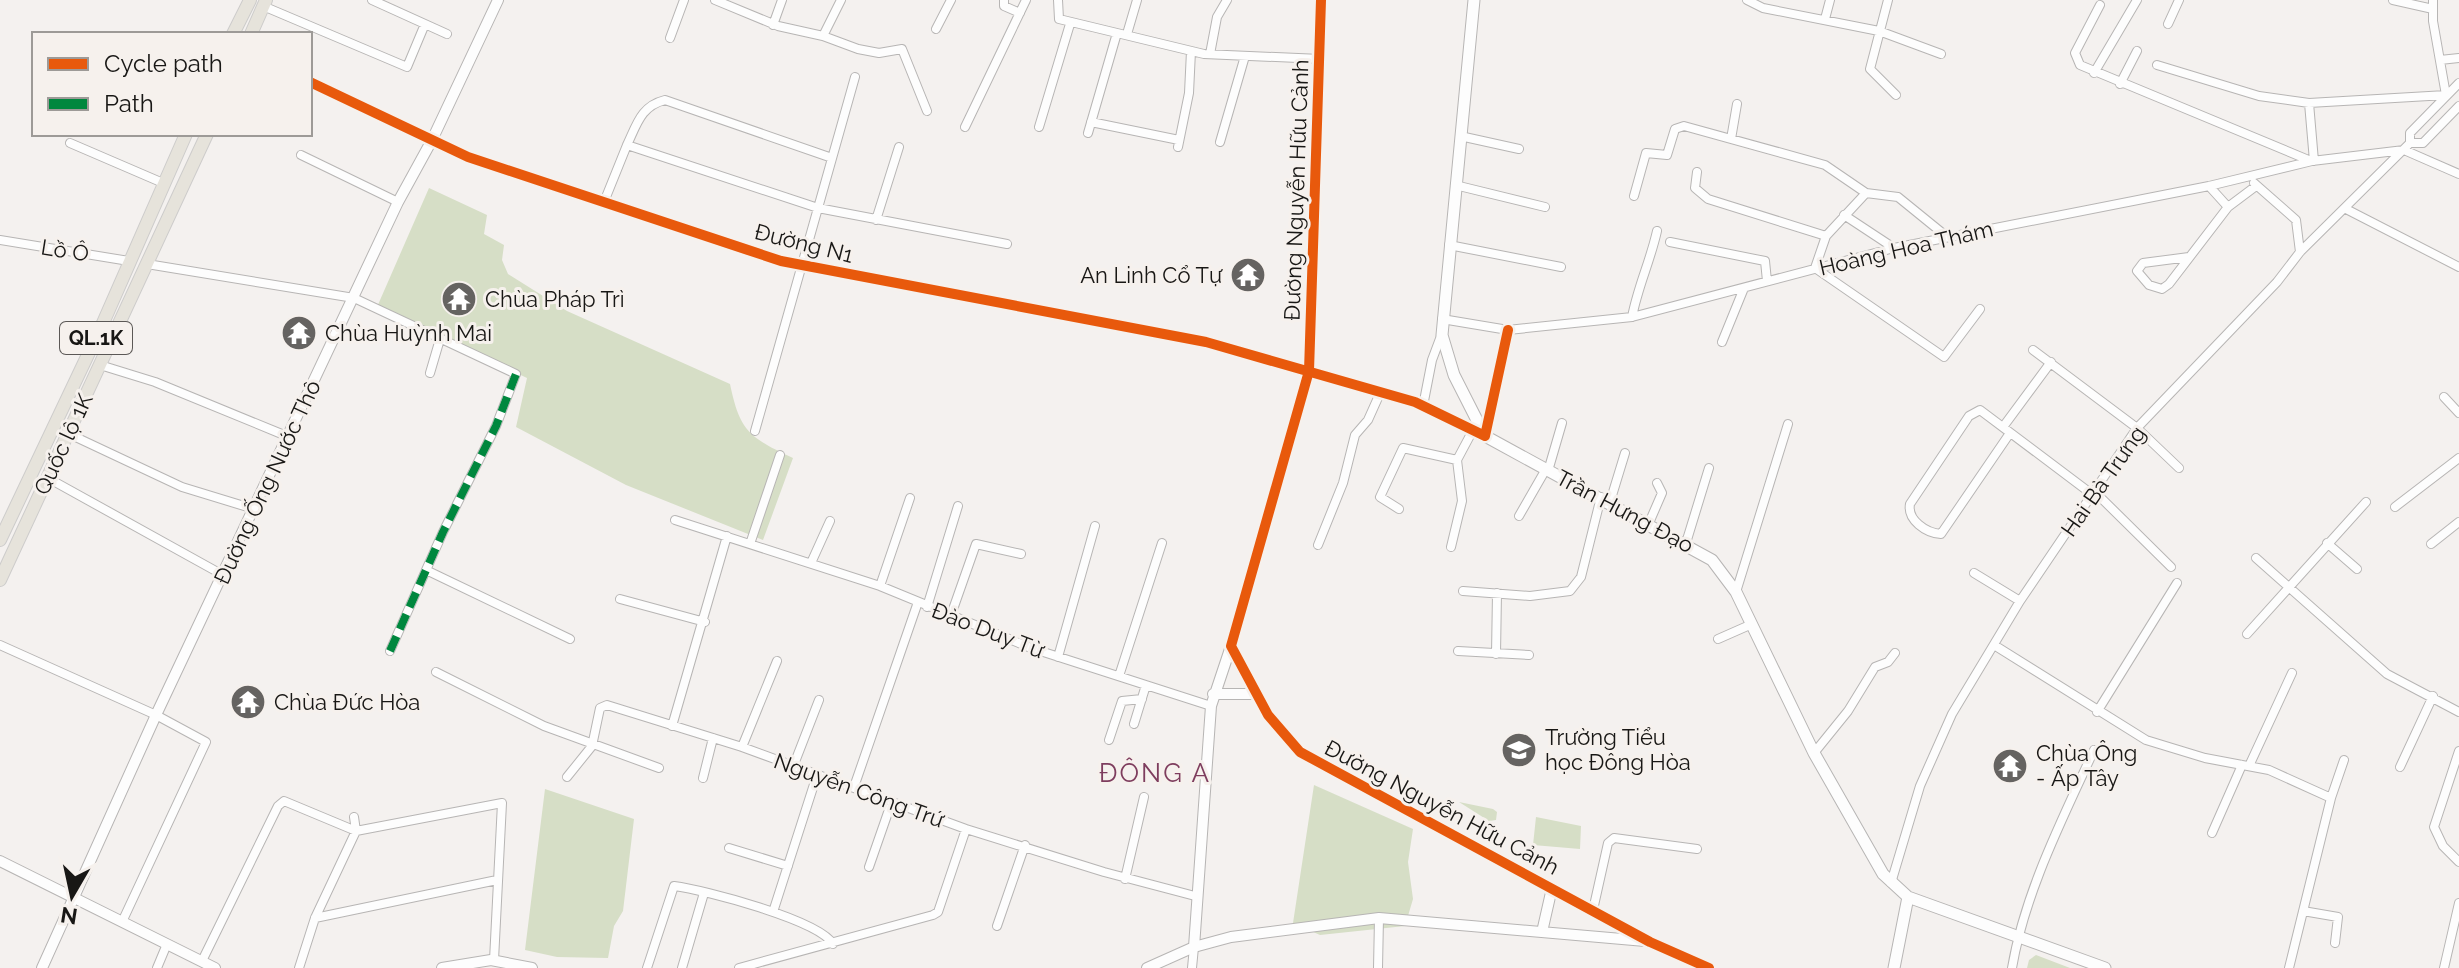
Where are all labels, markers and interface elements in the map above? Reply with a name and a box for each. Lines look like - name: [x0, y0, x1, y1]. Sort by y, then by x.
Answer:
- legend: [32, 32, 312, 136]
- text: Cycle path: [104, 49, 223, 78]
- street label: Đường Nguyễn Hữu Cảnh: [1278, 59, 1314, 321]
- text: Path: [104, 89, 154, 118]
- street label: Hoàng Hoa Thám: [1816, 215, 1996, 281]
- street label: Đường N1: [752, 218, 856, 268]
- street label: Lồ Ô: [39, 233, 91, 267]
- temple icon: An Linh Cổ Tự: [1229, 256, 1267, 294]
- place label: An Linh Cổ Tự: [1080, 262, 1223, 288]
- temple icon: Chùa Pháp Trì: [440, 280, 478, 318]
- place label: Chùa Pháp Trì: [485, 286, 625, 312]
- temple icon: Chùa Huỳnh Mai: [280, 314, 318, 352]
- place label: Chùa Huỳnh Mai: [325, 320, 492, 346]
- road number: QL.1K: [60, 322, 132, 354]
- street label: Đường Ống Nước Thô: [207, 375, 326, 588]
- street label: Quốc lộ 1K: [28, 389, 98, 499]
- street label: Hai Bà Trưng: [2055, 421, 2151, 541]
- street label: Trần Hưng Đạo: [1552, 464, 1698, 558]
- street label: Đào Duy Từ: [928, 597, 1049, 664]
- temple icon: Chùa Đức Hòa: [229, 683, 267, 721]
- place label: Chùa Đức Hòa: [274, 689, 420, 715]
- place label: Trường Tiểu học Đông Hòa: [1545, 724, 1691, 775]
- school or university icon: Trường Tiểu học Đông Hòa: [1500, 731, 1538, 769]
- street label: Đường Nguyễn Hữu Cảnh: [1320, 734, 1564, 880]
- place label: Chùa Ông - Ấp Tây: [2036, 740, 2137, 791]
- street label: Nguyễn Công Trứ: [771, 747, 948, 833]
- temple icon: Chùa Ông - Ấp Tây: [1991, 747, 2029, 785]
- district label: ĐÔNG A: [1099, 757, 1211, 788]
- north arrow: [32, 856, 112, 936]
- text: N: [59, 902, 79, 930]

